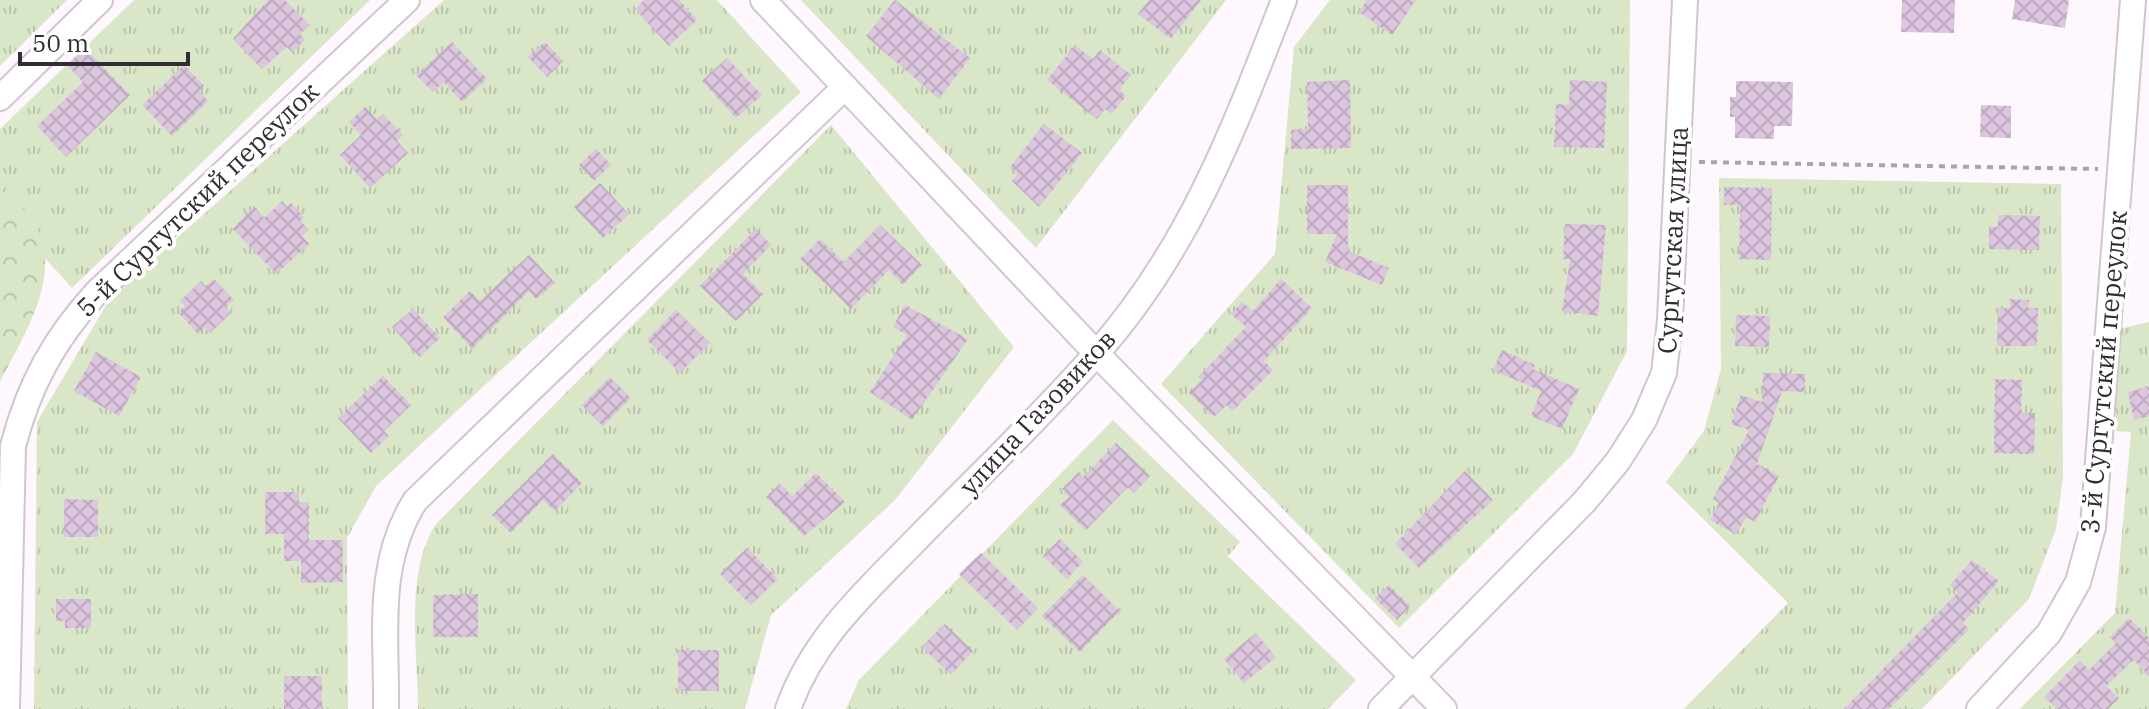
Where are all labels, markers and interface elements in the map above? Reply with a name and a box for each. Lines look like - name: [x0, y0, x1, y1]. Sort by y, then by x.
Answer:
- scale bar: [20, 16, 188, 66]
- text: 50 m: [32, 27, 89, 59]
- street label: 5-й Сургутский переулок: [69, 74, 325, 324]
- street label: Сургутская улица: [1649, 125, 1695, 355]
- street label: 3-й Сургутский переулок: [2072, 209, 2134, 535]
- street label: улица Газовиков: [951, 322, 1123, 502]

